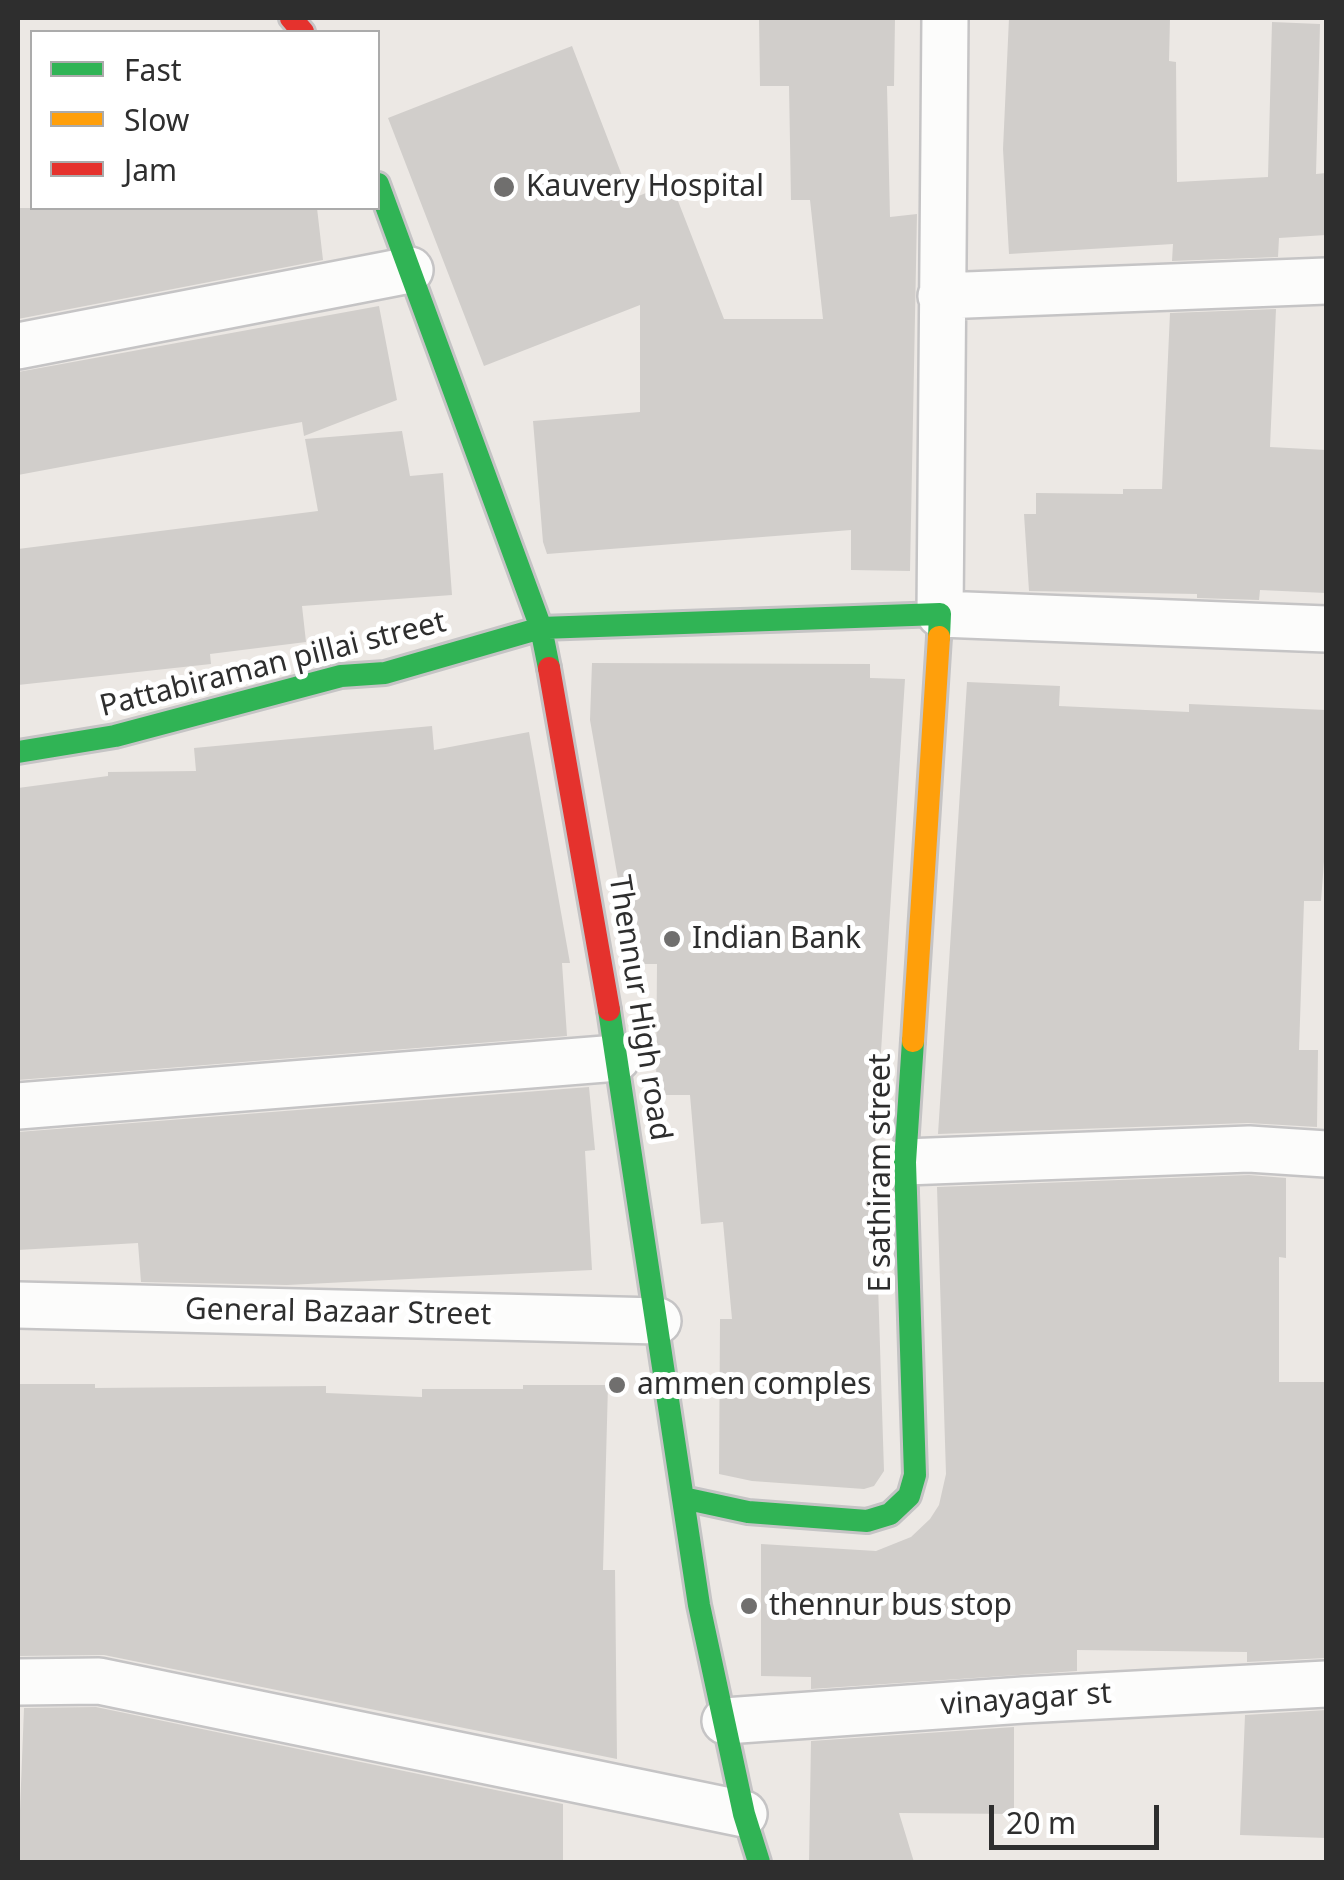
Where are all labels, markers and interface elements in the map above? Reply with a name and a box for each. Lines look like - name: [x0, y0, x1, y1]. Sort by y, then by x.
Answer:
- legend: [30, 30, 380, 210]
- text: Fast: [124, 49, 182, 90]
- text: Slow: [124, 99, 189, 140]
- text: Jam: [124, 149, 177, 190]
- place label: Kauvery Hospital: [526, 169, 764, 205]
- marker: Kauvery Hospital: [491, 174, 517, 200]
- street label: Pattabiraman pillai street: [96, 605, 450, 725]
- street label: Thennur High road: [600, 873, 678, 1143]
- place label: Indian Bank: [692, 921, 861, 957]
- marker: Indian Bank: [661, 928, 683, 950]
- street label: E sathiram street: [863, 1054, 899, 1292]
- street label: General Bazaar Street: [184, 1292, 492, 1334]
- place label: ammen comples: [637, 1367, 871, 1403]
- marker: ammen comples: [606, 1374, 628, 1396]
- place label: thennur bus stop: [769, 1588, 1012, 1624]
- marker: thennur bus stop: [738, 1595, 760, 1617]
- street label: vinayagar st: [939, 1676, 1113, 1724]
- scale bar: [994, 1785, 1164, 1847]
- text: 20 m: [1006, 1802, 1076, 1843]

